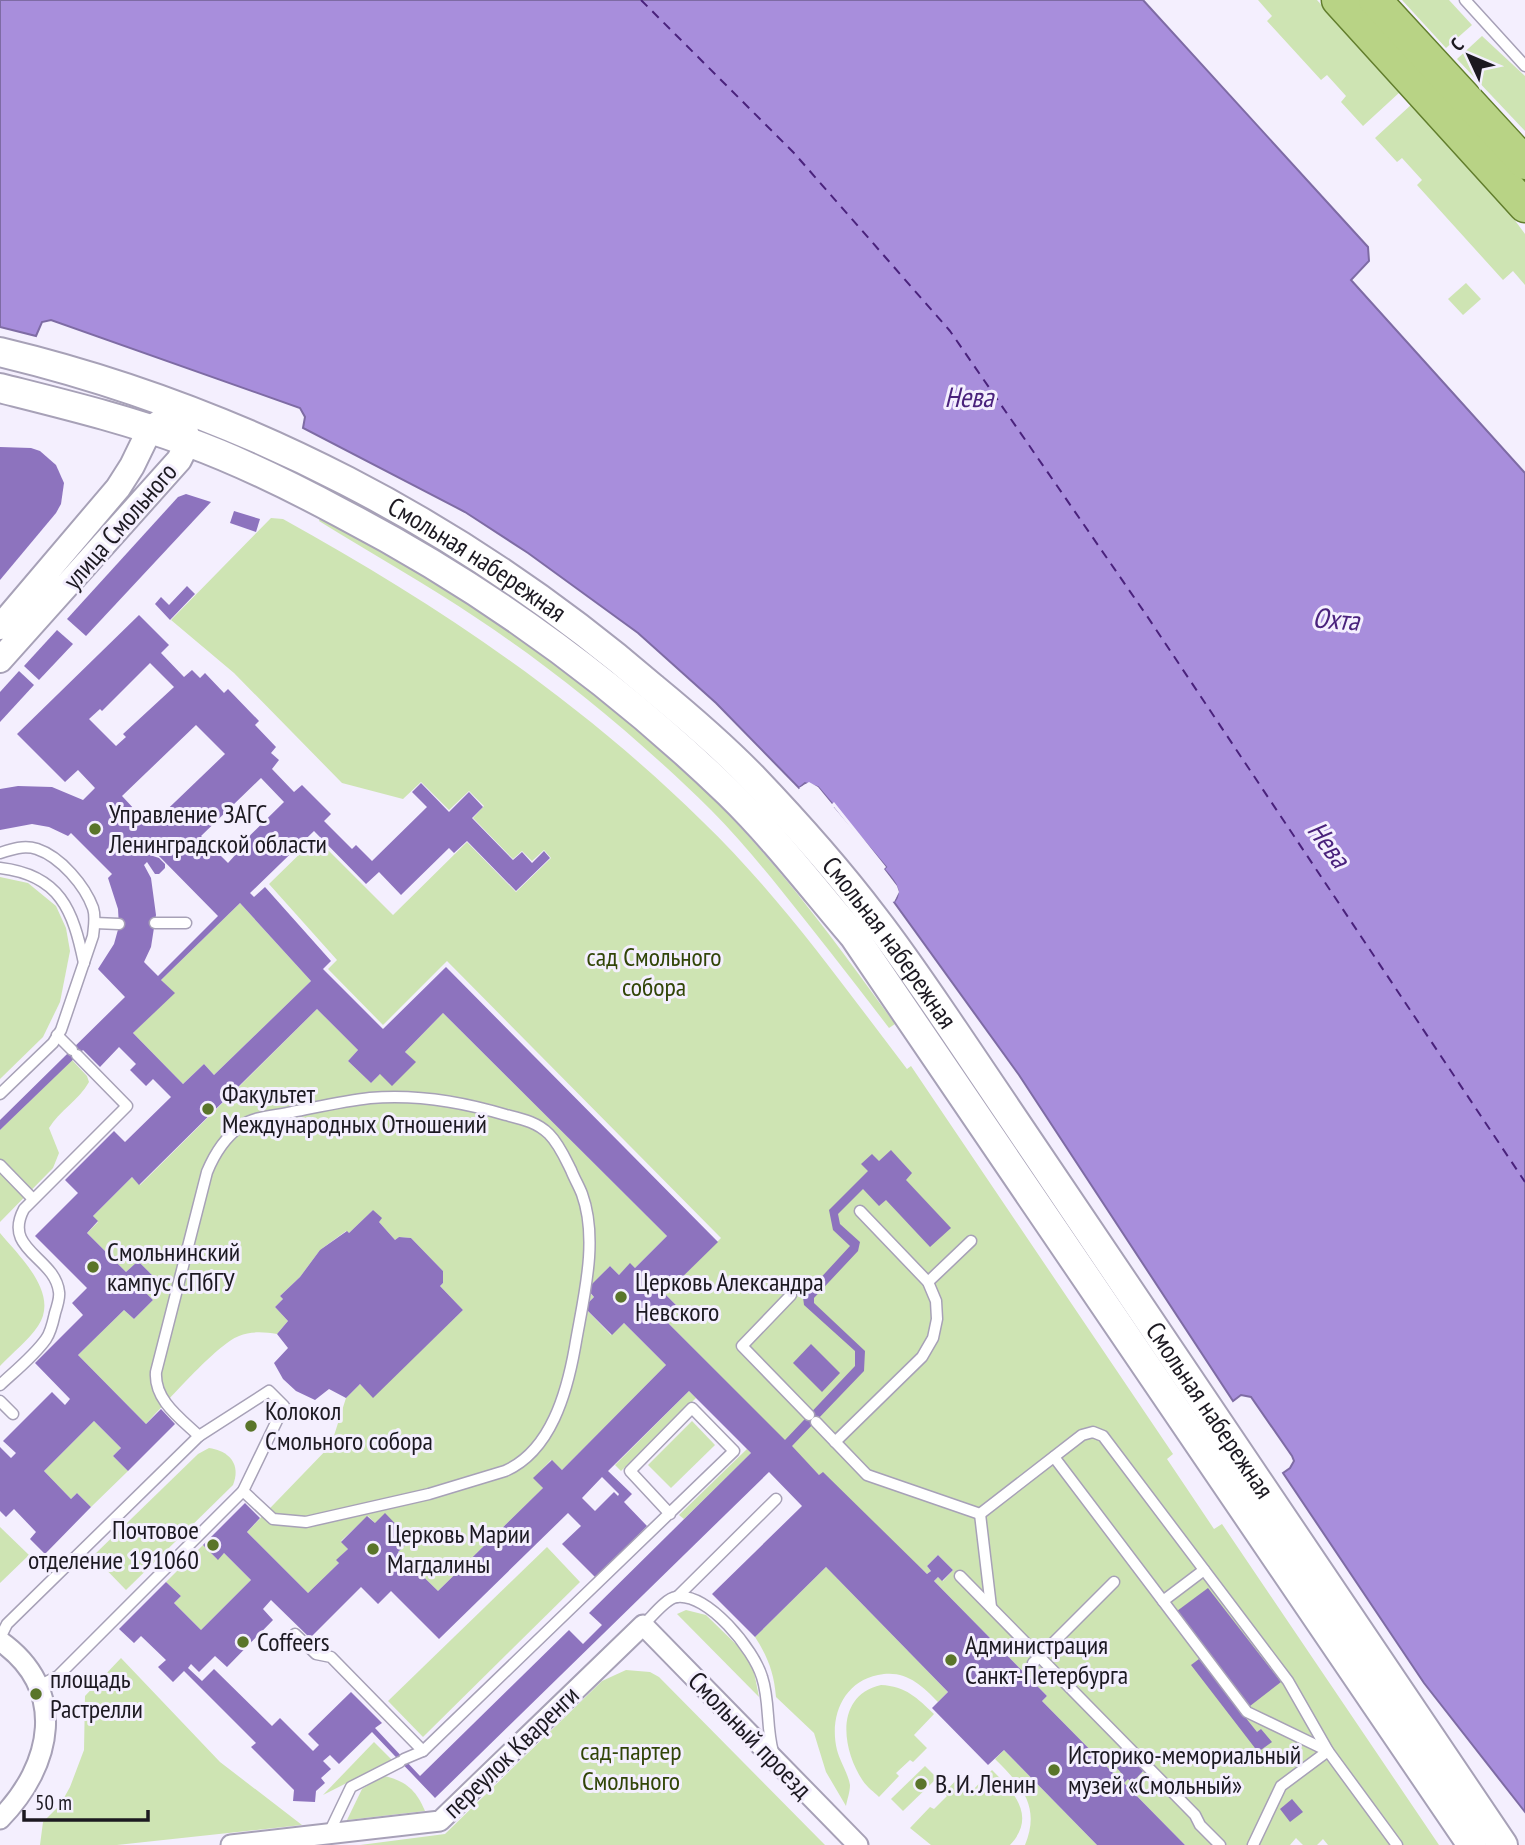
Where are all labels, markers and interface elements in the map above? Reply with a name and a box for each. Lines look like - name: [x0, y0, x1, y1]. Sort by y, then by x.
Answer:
- north arrow: [1434, 21, 1504, 91]
- text: С: [1445, 33, 1469, 56]
- water label: Нева: [944, 378, 995, 415]
- street label: улица Смольного: [56, 456, 184, 596]
- street label: Смольная набережная: [382, 489, 573, 629]
- water label: Охта: [1312, 598, 1362, 639]
- place label: Управление ЗАГС Ленинградской области: [108, 797, 327, 860]
- water label: Нева: [1300, 813, 1360, 876]
- marker: Управление ЗАГС Ленинградской области: [87, 821, 103, 837]
- street label: Смольная набережная: [815, 849, 964, 1035]
- park label: сад Смольного собора: [587, 940, 721, 1003]
- place label: Факультет Международных Отношений: [222, 1077, 487, 1140]
- marker: Факультет Международных Отношений: [200, 1101, 216, 1117]
- place label: Смольнинский кампус СПбГУ: [107, 1235, 240, 1298]
- marker: Смольнинский кампус СПбГУ: [85, 1259, 101, 1275]
- place label: Церковь Александра Невского: [635, 1265, 824, 1328]
- marker: Церковь Александра Невского: [613, 1289, 629, 1305]
- street label: Смольная набережная: [1139, 1315, 1281, 1504]
- place label: Колокол Смольного собора: [265, 1394, 433, 1457]
- marker: Колокол Смольного собора: [243, 1418, 259, 1434]
- place label: Почтовое отделение 191060: [28, 1513, 199, 1576]
- place label: Церковь Марии Магдалины: [387, 1517, 530, 1580]
- marker: Почтовое отделение 191060: [205, 1537, 221, 1553]
- marker: Церковь Марии Магдалины: [365, 1541, 381, 1557]
- place label: Coffeers: [257, 1625, 330, 1658]
- place label: Администрация Санкт-Петербурга: [965, 1628, 1128, 1691]
- marker: Coffeers: [235, 1634, 251, 1650]
- marker: Администрация Санкт-Петербурга: [943, 1652, 959, 1668]
- place label: площадь Растрелли: [50, 1662, 143, 1725]
- street label: Смольный проезд: [681, 1664, 819, 1805]
- street label: переулок Кваренги: [436, 1678, 586, 1825]
- marker: площадь Растрелли: [28, 1686, 44, 1702]
- park label: сад-партер Смольного: [580, 1734, 682, 1797]
- place label: Историко-мемориальный музей «Смольный»: [1068, 1738, 1301, 1801]
- marker: Историко-мемориальный музей «Смольный»: [1046, 1762, 1062, 1778]
- place label: В. И. Ленин: [935, 1767, 1036, 1800]
- marker: В. И. Ленин: [913, 1776, 929, 1792]
- scale bar: [24, 1778, 149, 1822]
- text: 50 m: [35, 1789, 72, 1816]

